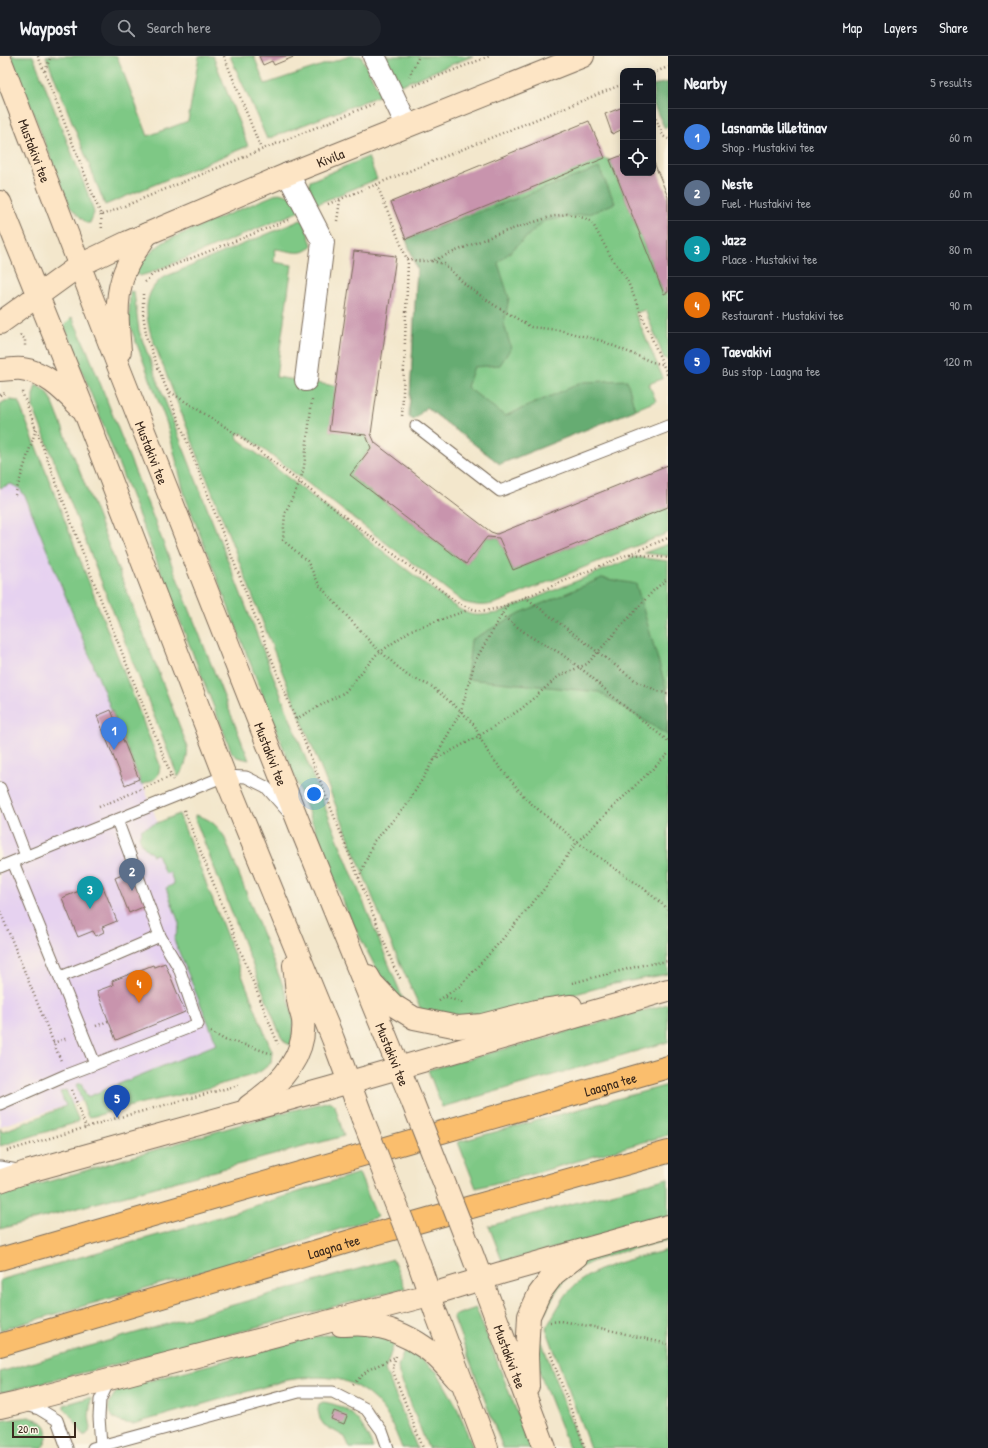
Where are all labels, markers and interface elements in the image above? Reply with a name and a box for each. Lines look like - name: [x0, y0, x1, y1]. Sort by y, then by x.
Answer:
- search box: [101, 10, 381, 46]
- text: Waypost: [20, 15, 77, 41]
- icon: search: [115, 17, 137, 39]
- text: Search here: [147, 17, 211, 38]
- text: Map: [842, 18, 862, 37]
- text: Layers: [884, 18, 917, 37]
- text: Share: [939, 18, 968, 37]
- map controls: [620, 68, 656, 176]
- button: +: [620, 68, 656, 104]
- text: Nearby: [684, 71, 727, 94]
- text: 5 results: [930, 73, 972, 91]
- button: −: [620, 104, 656, 140]
- street label: Mustakivi tee: [14, 116, 56, 185]
- text: Lasnamäe lilletänav: [722, 117, 827, 138]
- text: 1: [695, 128, 699, 146]
- text: 60 m: [949, 128, 972, 146]
- text: Shop · Mustakivi tee: [722, 138, 815, 156]
- button: locate: [620, 140, 656, 176]
- street label: Kivila: [313, 143, 347, 171]
- text: Neste: [722, 173, 753, 194]
- text: 2: [694, 184, 700, 202]
- text: 60 m: [949, 184, 972, 202]
- text: Fuel · Mustakivi tee: [722, 194, 811, 212]
- text: Jazz: [722, 229, 746, 250]
- text: 3: [694, 240, 700, 258]
- text: 80 m: [949, 240, 972, 258]
- text: Place · Mustakivi tee: [722, 250, 817, 268]
- text: KFC: [722, 285, 744, 306]
- text: 4: [695, 296, 699, 314]
- text: 90 m: [950, 296, 972, 314]
- text: Restaurant · Mustakivi tee: [722, 306, 844, 324]
- text: Taevakivi: [722, 341, 772, 362]
- text: 5: [694, 352, 700, 370]
- text: 120 m: [944, 352, 972, 370]
- text: Bus stop · Laagna tee: [722, 362, 820, 380]
- street label: Mustakivi tee: [131, 418, 174, 487]
- pin: 1: [101, 717, 127, 750]
- street label: Mustakivi tee: [250, 719, 293, 789]
- your location: [304, 784, 324, 804]
- pin: 2: [119, 858, 145, 891]
- pin: 3: [77, 876, 103, 909]
- pin: 4: [126, 970, 152, 1003]
- street label: Mustakivi tee: [372, 1020, 415, 1089]
- street label: Laagna tee: [582, 1067, 639, 1100]
- pin: 5: [104, 1085, 130, 1118]
- street label: Laagna tee: [305, 1229, 362, 1263]
- street label: Mustakivi tee: [490, 1322, 531, 1391]
- scale bar: [12, 1420, 76, 1439]
- text: 20 m: [18, 1422, 38, 1436]

